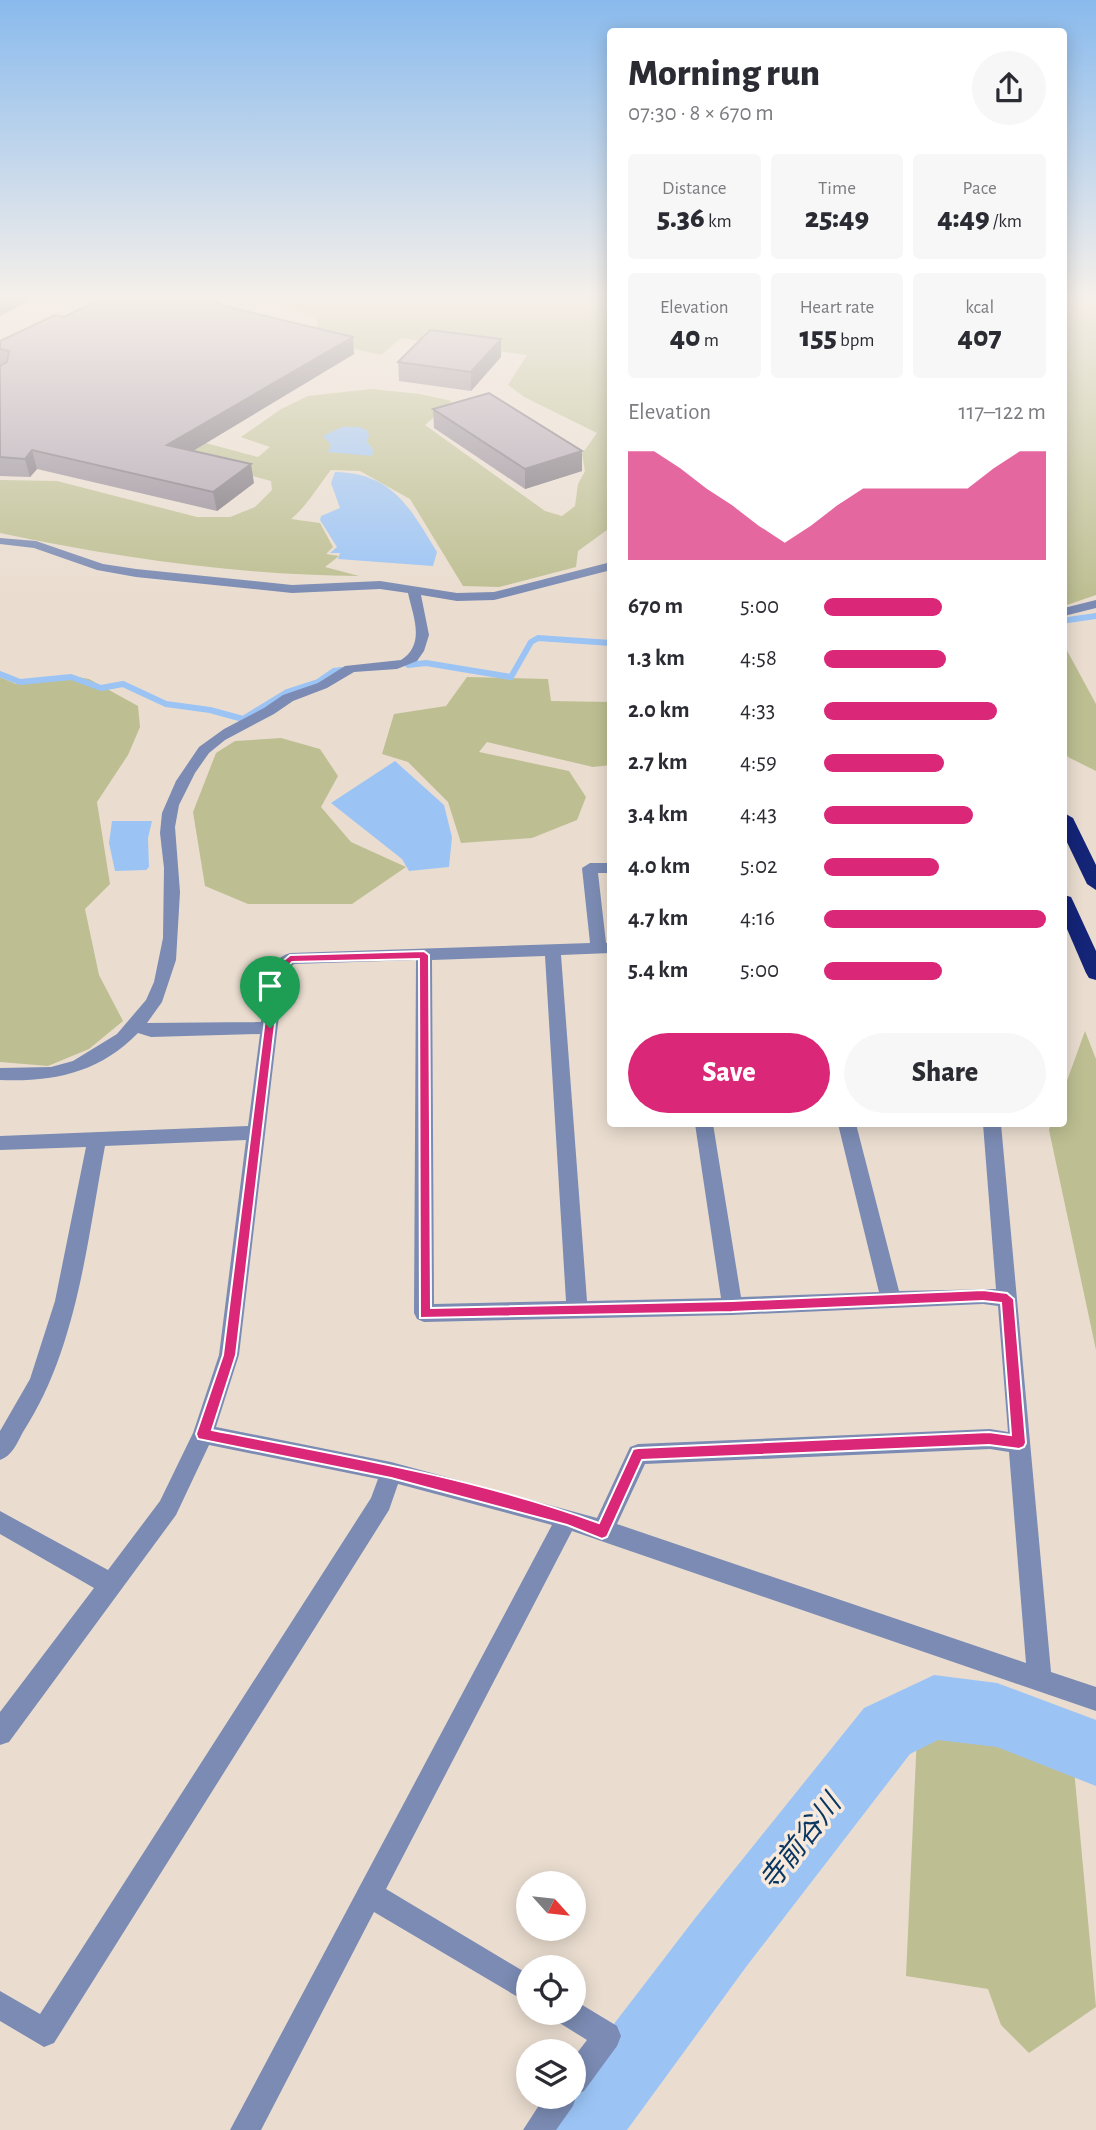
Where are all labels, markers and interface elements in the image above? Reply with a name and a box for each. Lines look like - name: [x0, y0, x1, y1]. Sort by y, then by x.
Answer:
- button: share: [972, 51, 1046, 125]
- text: Morning run: [628, 55, 820, 93]
- text: 07:30 · 8 × 670 m: [628, 102, 774, 125]
- text: Distance: [662, 179, 727, 198]
- text: Time: [818, 179, 856, 198]
- text: Pace: [963, 179, 997, 198]
- text: 5.36: [657, 203, 705, 233]
- text: 25:49: [805, 203, 869, 233]
- text: 4:49: [937, 203, 990, 233]
- text: km: [705, 212, 732, 231]
- text: /km: [990, 212, 1022, 231]
- text: Elevation: [660, 298, 729, 317]
- text: Heart rate: [800, 298, 874, 317]
- text: kcal: [965, 298, 994, 317]
- text: 40: [670, 322, 701, 352]
- text: 155: [800, 322, 837, 352]
- text: 407: [958, 322, 1002, 352]
- text: m: [701, 331, 719, 350]
- text: bpm: [837, 331, 874, 350]
- text: Elevation: [628, 401, 711, 424]
- text: 117–122 m: [959, 401, 1046, 424]
- text: 670 m: [628, 595, 683, 618]
- text: 5:00: [740, 595, 779, 618]
- text: 1.3 km: [628, 647, 685, 670]
- text: 4:58: [740, 647, 777, 670]
- text: 2.0 km: [628, 699, 690, 722]
- text: 4:33: [740, 699, 775, 722]
- text: 2.7 km: [628, 751, 687, 774]
- text: 4:59: [740, 751, 777, 774]
- text: 3.4 km: [628, 803, 688, 826]
- text: 4:43: [740, 803, 777, 826]
- text: 4.0 km: [628, 855, 690, 878]
- text: 5:02: [740, 855, 778, 878]
- text: 4.7 km: [628, 907, 688, 930]
- text: 4:16: [740, 907, 775, 930]
- pin: [240, 956, 300, 1028]
- text: 5.4 km: [628, 959, 688, 982]
- text: 5:00: [740, 959, 779, 982]
- icon: arrive: [251, 967, 289, 1005]
- button: Save: [628, 1033, 830, 1113]
- button: Share: [844, 1033, 1046, 1113]
- water label: 寺前谷川: [754, 1787, 848, 1896]
- north arrow: [516, 1871, 586, 1941]
- map controls: [516, 1871, 586, 2109]
- button: locate: [516, 1955, 586, 2025]
- button: layers: [516, 2039, 586, 2109]

